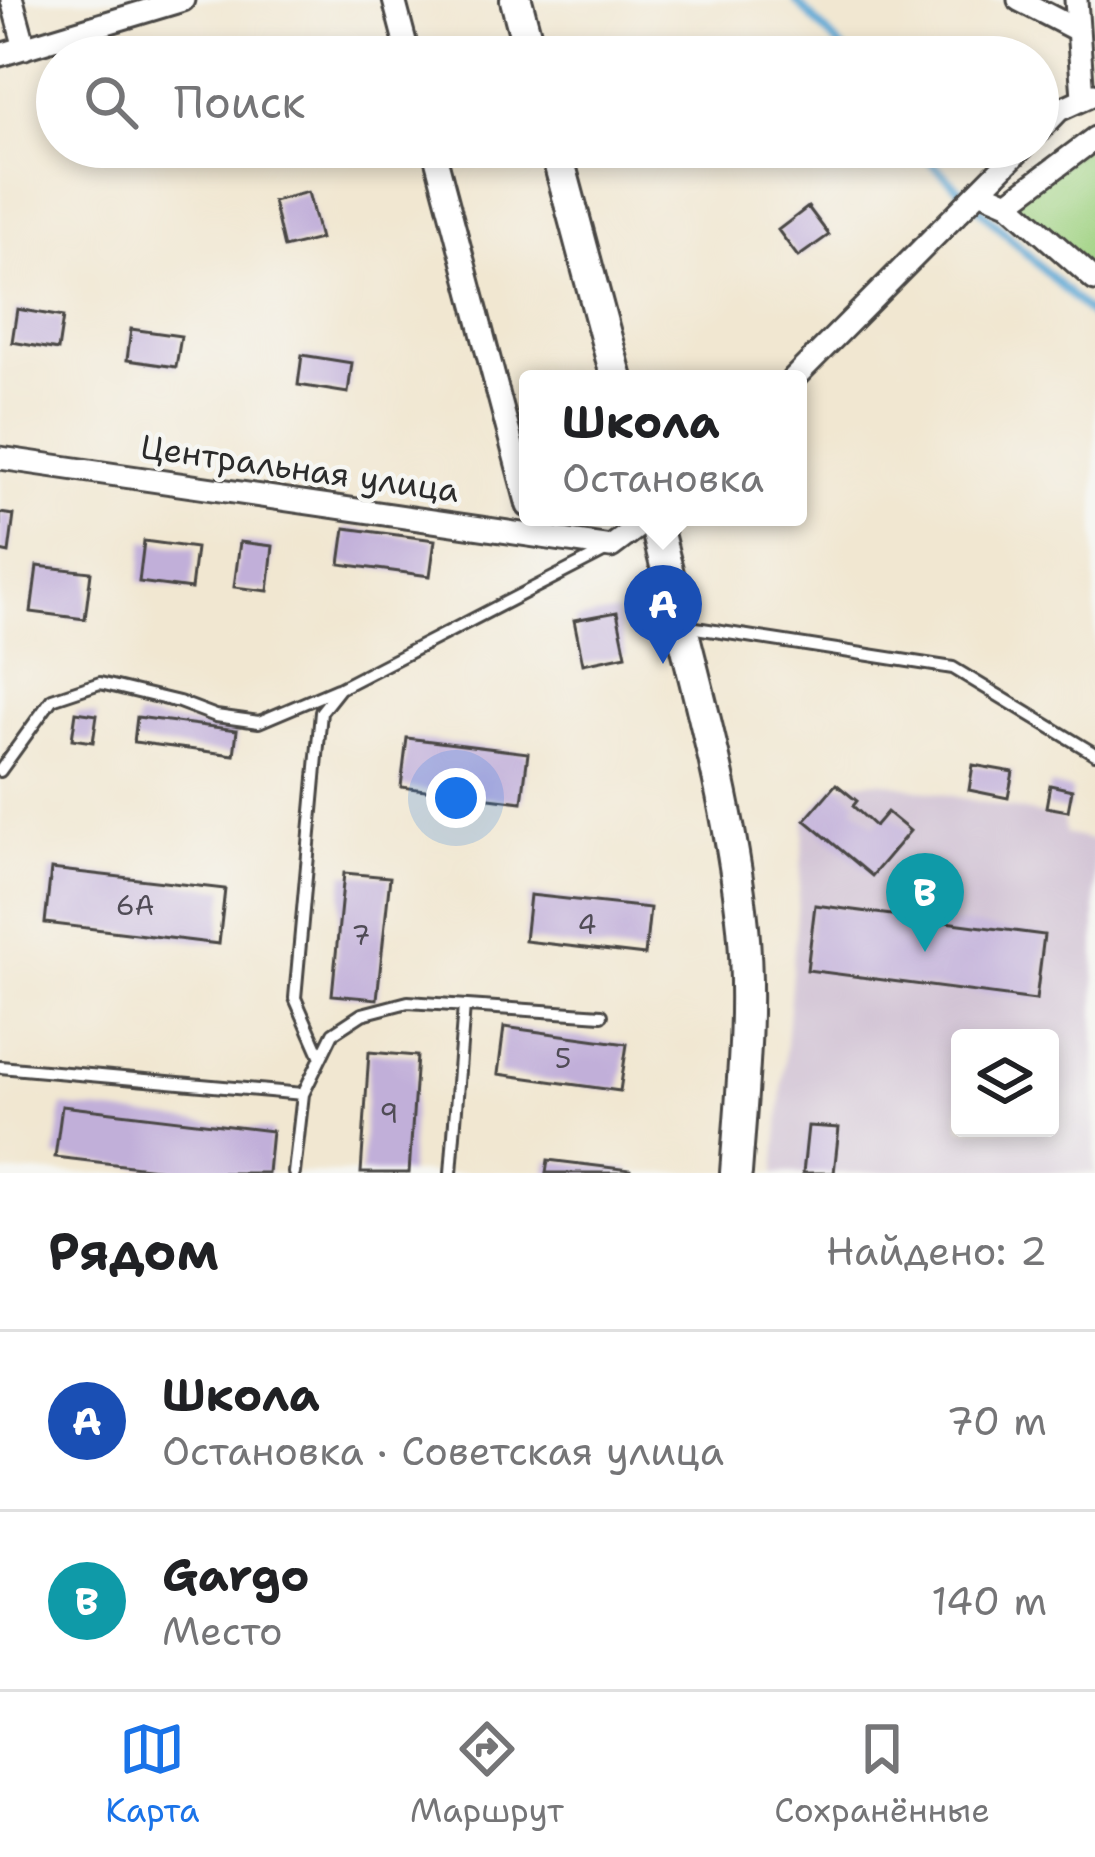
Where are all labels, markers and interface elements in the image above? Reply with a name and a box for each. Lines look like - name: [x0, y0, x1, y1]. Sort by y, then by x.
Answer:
- search box: [36, 36, 1059, 168]
- icon: search: [78, 69, 144, 135]
- text: Поиск: [174, 72, 305, 132]
- popup: [519, 370, 807, 526]
- text: Школа: [562, 392, 720, 452]
- street label: Центральная улица: [138, 424, 462, 513]
- text: Остановка: [562, 452, 764, 504]
- pin: A: [624, 565, 702, 664]
- your location: [426, 768, 486, 828]
- pin: B: [886, 853, 964, 952]
- house number: 6А: [116, 887, 154, 924]
- house number: 4: [578, 906, 596, 943]
- house number: 7: [352, 917, 370, 954]
- map controls: [951, 1029, 1059, 1137]
- button: layers: [951, 1029, 1059, 1137]
- house number: 5: [555, 1040, 571, 1077]
- house number: 9: [380, 1095, 398, 1132]
- text: Рядом: [48, 1217, 219, 1285]
- text: Найдено: 2: [826, 1225, 1047, 1277]
- text: Школа: [162, 1365, 320, 1425]
- text: A: [72, 1395, 102, 1447]
- text: 70 m: [946, 1395, 1047, 1447]
- text: Остановка · Советская улица: [162, 1425, 724, 1477]
- text: Gargo: [162, 1545, 310, 1605]
- text: B: [75, 1575, 99, 1627]
- text: 140 m: [931, 1575, 1047, 1627]
- text: Место: [162, 1605, 283, 1657]
- tab: Карта: [105, 1716, 200, 1833]
- tab: Маршрут: [410, 1716, 564, 1833]
- tab: Сохранённые: [774, 1716, 990, 1833]

